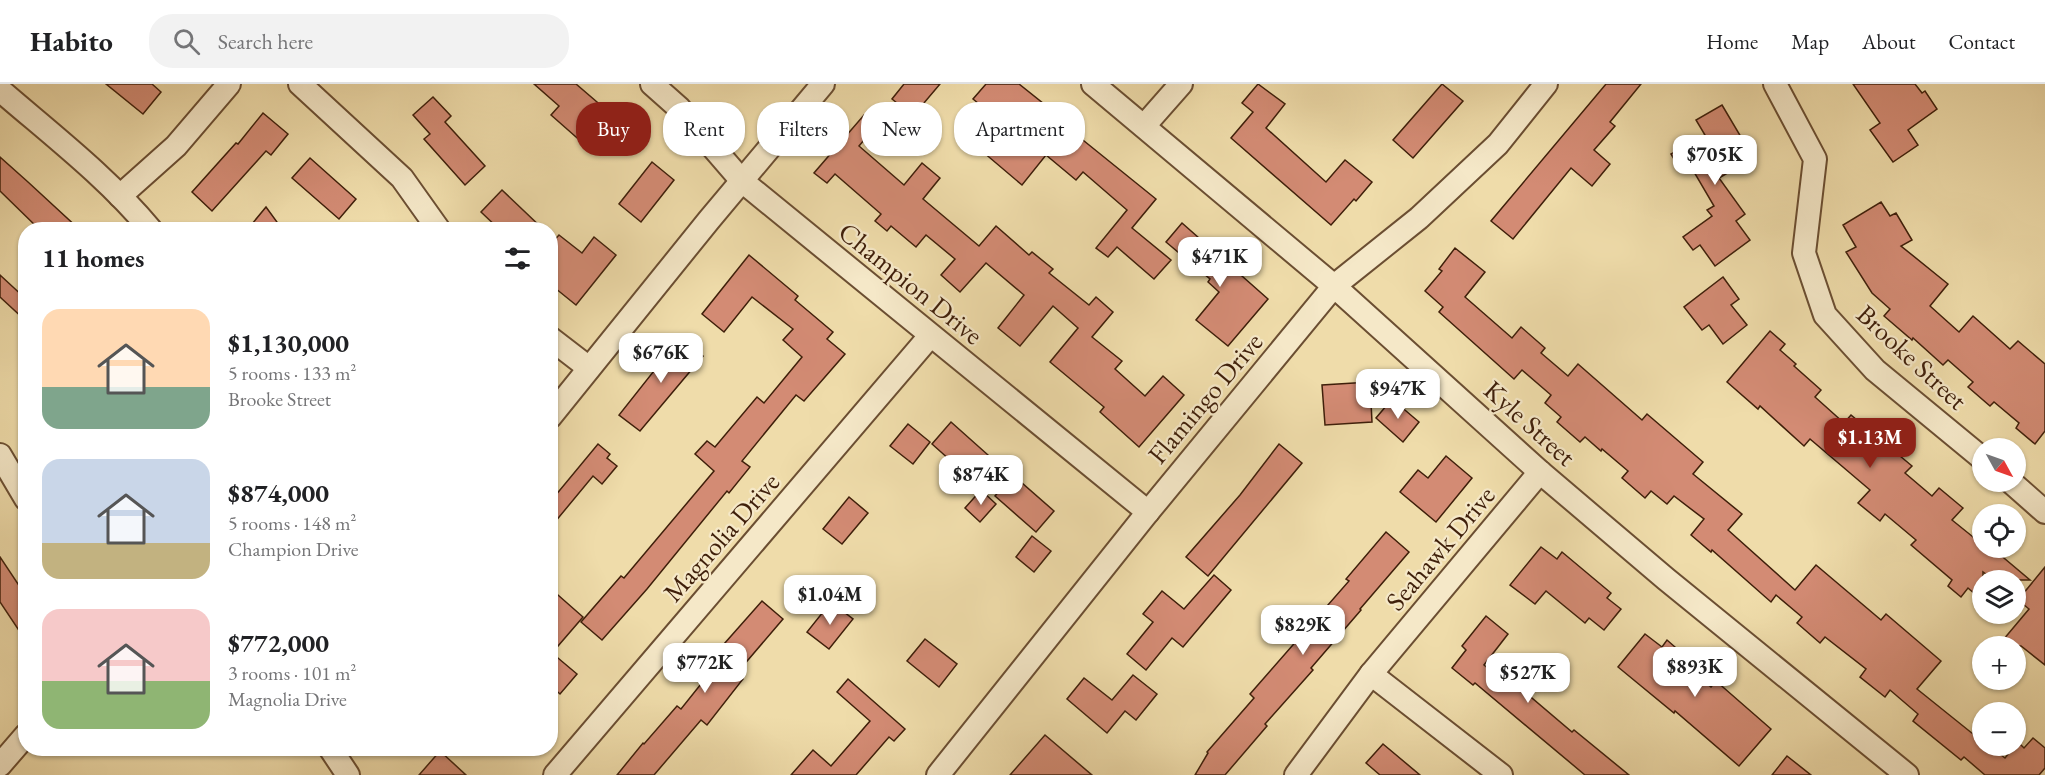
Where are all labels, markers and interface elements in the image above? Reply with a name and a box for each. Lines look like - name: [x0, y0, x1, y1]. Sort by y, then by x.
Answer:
- search box: [149, 14, 569, 68]
- text: Habito: [30, 23, 113, 59]
- icon: search: [170, 25, 203, 58]
- text: Search here: [218, 27, 313, 56]
- text: Home: [1706, 28, 1758, 55]
- text: Map: [1791, 28, 1829, 55]
- text: About: [1862, 28, 1915, 55]
- text: Contact: [1948, 28, 2015, 55]
- chip: Buy: [576, 102, 651, 156]
- chip: Rent: [663, 102, 745, 156]
- chip: Filters: [757, 102, 849, 156]
- chip: New: [861, 102, 942, 156]
- chip: Apartment: [954, 102, 1085, 156]
- pin: $705K: [1673, 135, 1757, 186]
- text: $705K: [1687, 141, 1743, 167]
- street label: Champion Drive: [832, 214, 990, 352]
- pin: $471K: [1178, 237, 1262, 288]
- text: 11 homes: [42, 241, 144, 275]
- icon: filters: [501, 242, 534, 275]
- text: $471K: [1192, 243, 1248, 269]
- street label: Brooke Street: [1849, 297, 1975, 418]
- street label: Flamingo Drive: [1140, 325, 1270, 471]
- text: $1,130,000: [228, 326, 349, 360]
- icon: home: [90, 333, 162, 405]
- pin: $676K: [619, 333, 703, 384]
- text: $676K: [633, 339, 689, 365]
- text: 5 rooms · 133 m²: [228, 360, 356, 386]
- pin: $947K: [1356, 369, 1440, 420]
- street label: Kyle Street: [1477, 373, 1584, 474]
- text: $947K: [1370, 375, 1426, 401]
- text: Brooke Street: [228, 386, 331, 412]
- pin: $1.13M: [1821, 418, 1919, 469]
- text: $1.13M: [1838, 424, 1902, 450]
- north arrow: [1972, 438, 2026, 492]
- map controls: [1972, 438, 2026, 756]
- pin: $874K: [939, 455, 1023, 506]
- text: $874K: [953, 461, 1009, 487]
- street label: Magnolia Drive: [655, 465, 787, 609]
- text: $874,000: [228, 476, 329, 510]
- street label: Seahawk Drive: [1378, 478, 1502, 618]
- icon: home: [90, 483, 162, 555]
- button: locate: [1972, 504, 2026, 558]
- text: 5 rooms · 148 m²: [228, 510, 356, 536]
- text: Champion Drive: [228, 536, 359, 562]
- button: layers: [1972, 570, 2026, 624]
- pin: $1.04M: [781, 575, 879, 626]
- text: $1.04M: [798, 581, 862, 607]
- pin: $829K: [1261, 605, 1345, 656]
- text: $829K: [1275, 611, 1331, 637]
- text: $772,000: [228, 626, 329, 660]
- icon: home: [90, 633, 162, 705]
- button: +: [1972, 636, 2026, 690]
- pin: $772K: [663, 643, 747, 694]
- pin: $893K: [1653, 647, 1737, 698]
- text: $772K: [677, 649, 733, 675]
- pin: $527K: [1486, 653, 1570, 704]
- text: $893K: [1667, 653, 1723, 679]
- text: $527K: [1500, 659, 1556, 685]
- text: 3 rooms · 101 m²: [228, 660, 356, 686]
- text: Magnolia Drive: [228, 686, 347, 712]
- button: −: [1972, 702, 2026, 756]

